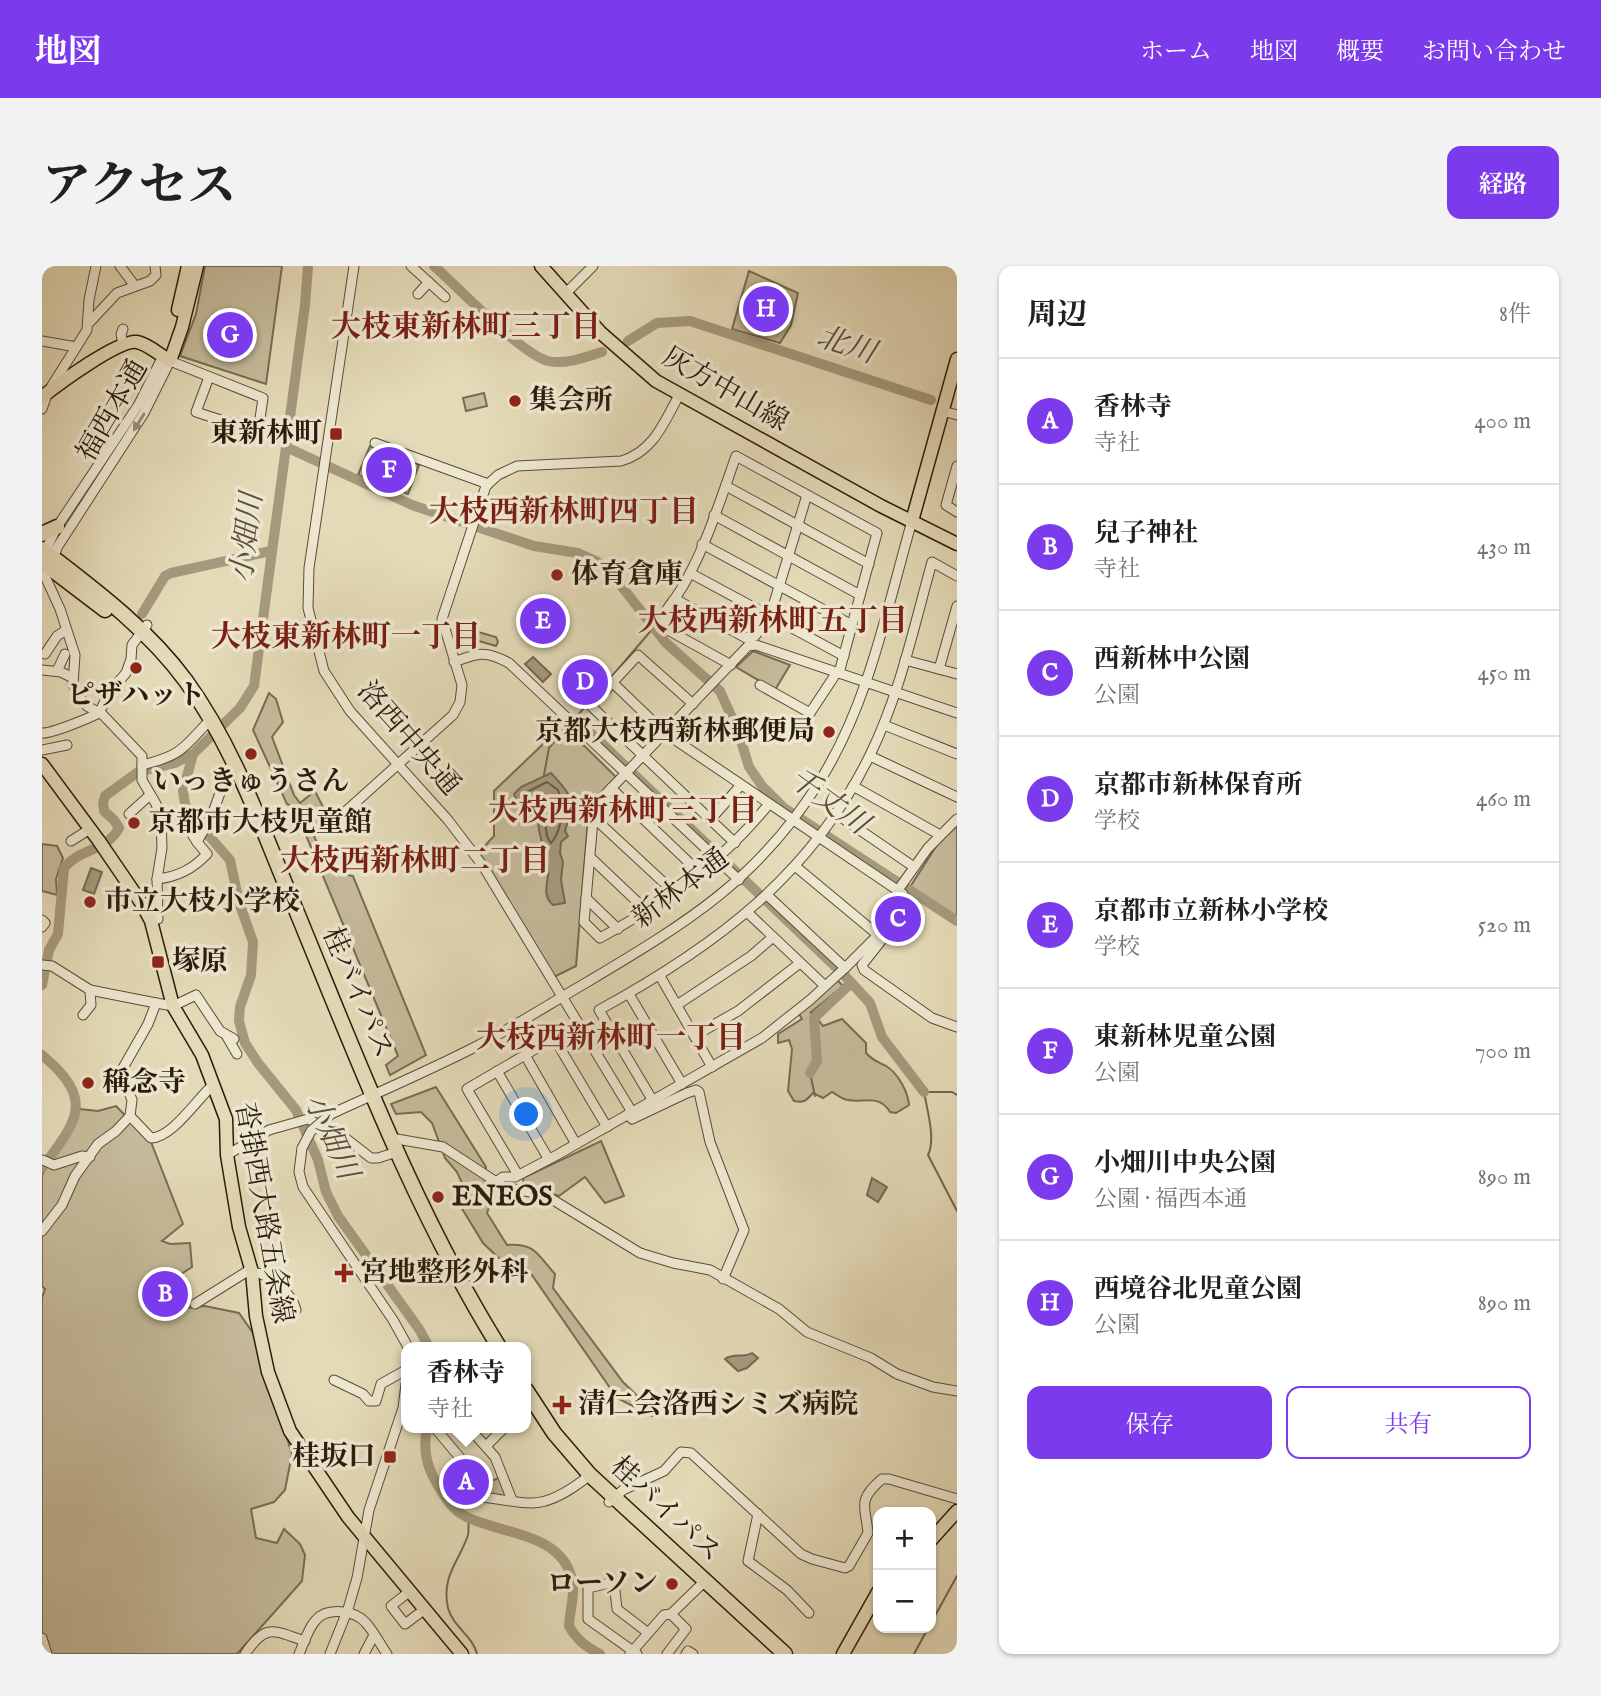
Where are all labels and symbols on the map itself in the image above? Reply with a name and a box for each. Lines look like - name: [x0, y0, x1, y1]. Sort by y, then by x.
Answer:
- pin: H: [743, 283, 789, 335]
- pin: G: [207, 309, 253, 361]
- district label: 大枝東新林町三丁目: [331, 309, 601, 347]
- water label: 北川: [812, 319, 883, 374]
- street label: 灰方中山線: [656, 340, 794, 440]
- street label: 福西本通: [70, 354, 156, 468]
- place label: 集会所: [529, 384, 613, 419]
- marker: 集会所: [507, 393, 523, 409]
- one-way arrow: [132, 412, 145, 431]
- place label: 東新林町: [210, 417, 322, 452]
- marker: 東新林町: [328, 426, 344, 442]
- pin: F: [366, 444, 412, 496]
- water label: 小畑川: [224, 488, 273, 585]
- district label: 大枝西新林町四丁目: [429, 494, 699, 532]
- place label: 体育倉庫: [571, 558, 683, 593]
- marker: 体育倉庫: [549, 567, 565, 583]
- pin: E: [520, 595, 566, 647]
- district label: 大枝西新林町五丁目: [638, 603, 908, 641]
- district label: 大枝東新林町一丁目: [211, 619, 481, 657]
- pin: D: [562, 656, 608, 708]
- marker: ピザハット: [128, 660, 144, 676]
- street label: 洛西中央通: [349, 675, 467, 803]
- place label: ピザハット: [67, 679, 205, 714]
- place label: 京都大枝西新林郵便局: [535, 715, 815, 750]
- marker: 京都大枝西新林郵便局: [821, 724, 837, 740]
- marker: いっきゅうさん: [243, 746, 259, 762]
- water label: 千丈川: [780, 760, 878, 846]
- place label: いっきゅうさん: [153, 765, 349, 800]
- district label: 大枝西新林町三丁目: [488, 793, 758, 831]
- place label: 京都市大枝児童館: [148, 806, 372, 841]
- marker: 京都市大枝児童館: [126, 815, 142, 831]
- street label: 新林本通: [626, 841, 736, 937]
- district label: 大枝西新林町二丁目: [280, 843, 550, 881]
- place label: 市立大枝小学校: [104, 885, 300, 920]
- pin: C: [875, 893, 921, 945]
- marker: 市立大枝小学校: [82, 894, 98, 910]
- street label: 桂バイパス: [314, 922, 400, 1064]
- place label: 塚原: [172, 945, 228, 980]
- marker: 塚原: [150, 954, 166, 970]
- district label: 大枝西新林町一丁目: [476, 1020, 746, 1058]
- place label: 稱念寺: [102, 1066, 186, 1101]
- marker: 稱念寺: [80, 1075, 96, 1091]
- water label: 小畑川: [294, 1088, 367, 1189]
- your location: [509, 1097, 543, 1131]
- street label: 沓掛西大路五条線: [226, 1100, 300, 1326]
- place label: ENEOS: [452, 1180, 553, 1215]
- marker: ENEOS: [430, 1189, 446, 1205]
- place label: 宮地整形外科: [360, 1256, 529, 1291]
- marker: 宮地整形外科: [334, 1263, 354, 1283]
- pin: B: [142, 1268, 188, 1320]
- place label: 清仁会洛西シミズ病院: [578, 1388, 858, 1423]
- marker: 清仁会洛西シミズ病院: [552, 1395, 572, 1415]
- place label: 桂坂口: [292, 1440, 376, 1475]
- marker: 桂坂口: [382, 1449, 398, 1465]
- street label: 桂バイパス: [602, 1450, 728, 1570]
- pin: A: [443, 1456, 489, 1508]
- place label: ローソン: [547, 1567, 658, 1602]
- marker: ローソン: [664, 1576, 680, 1592]

